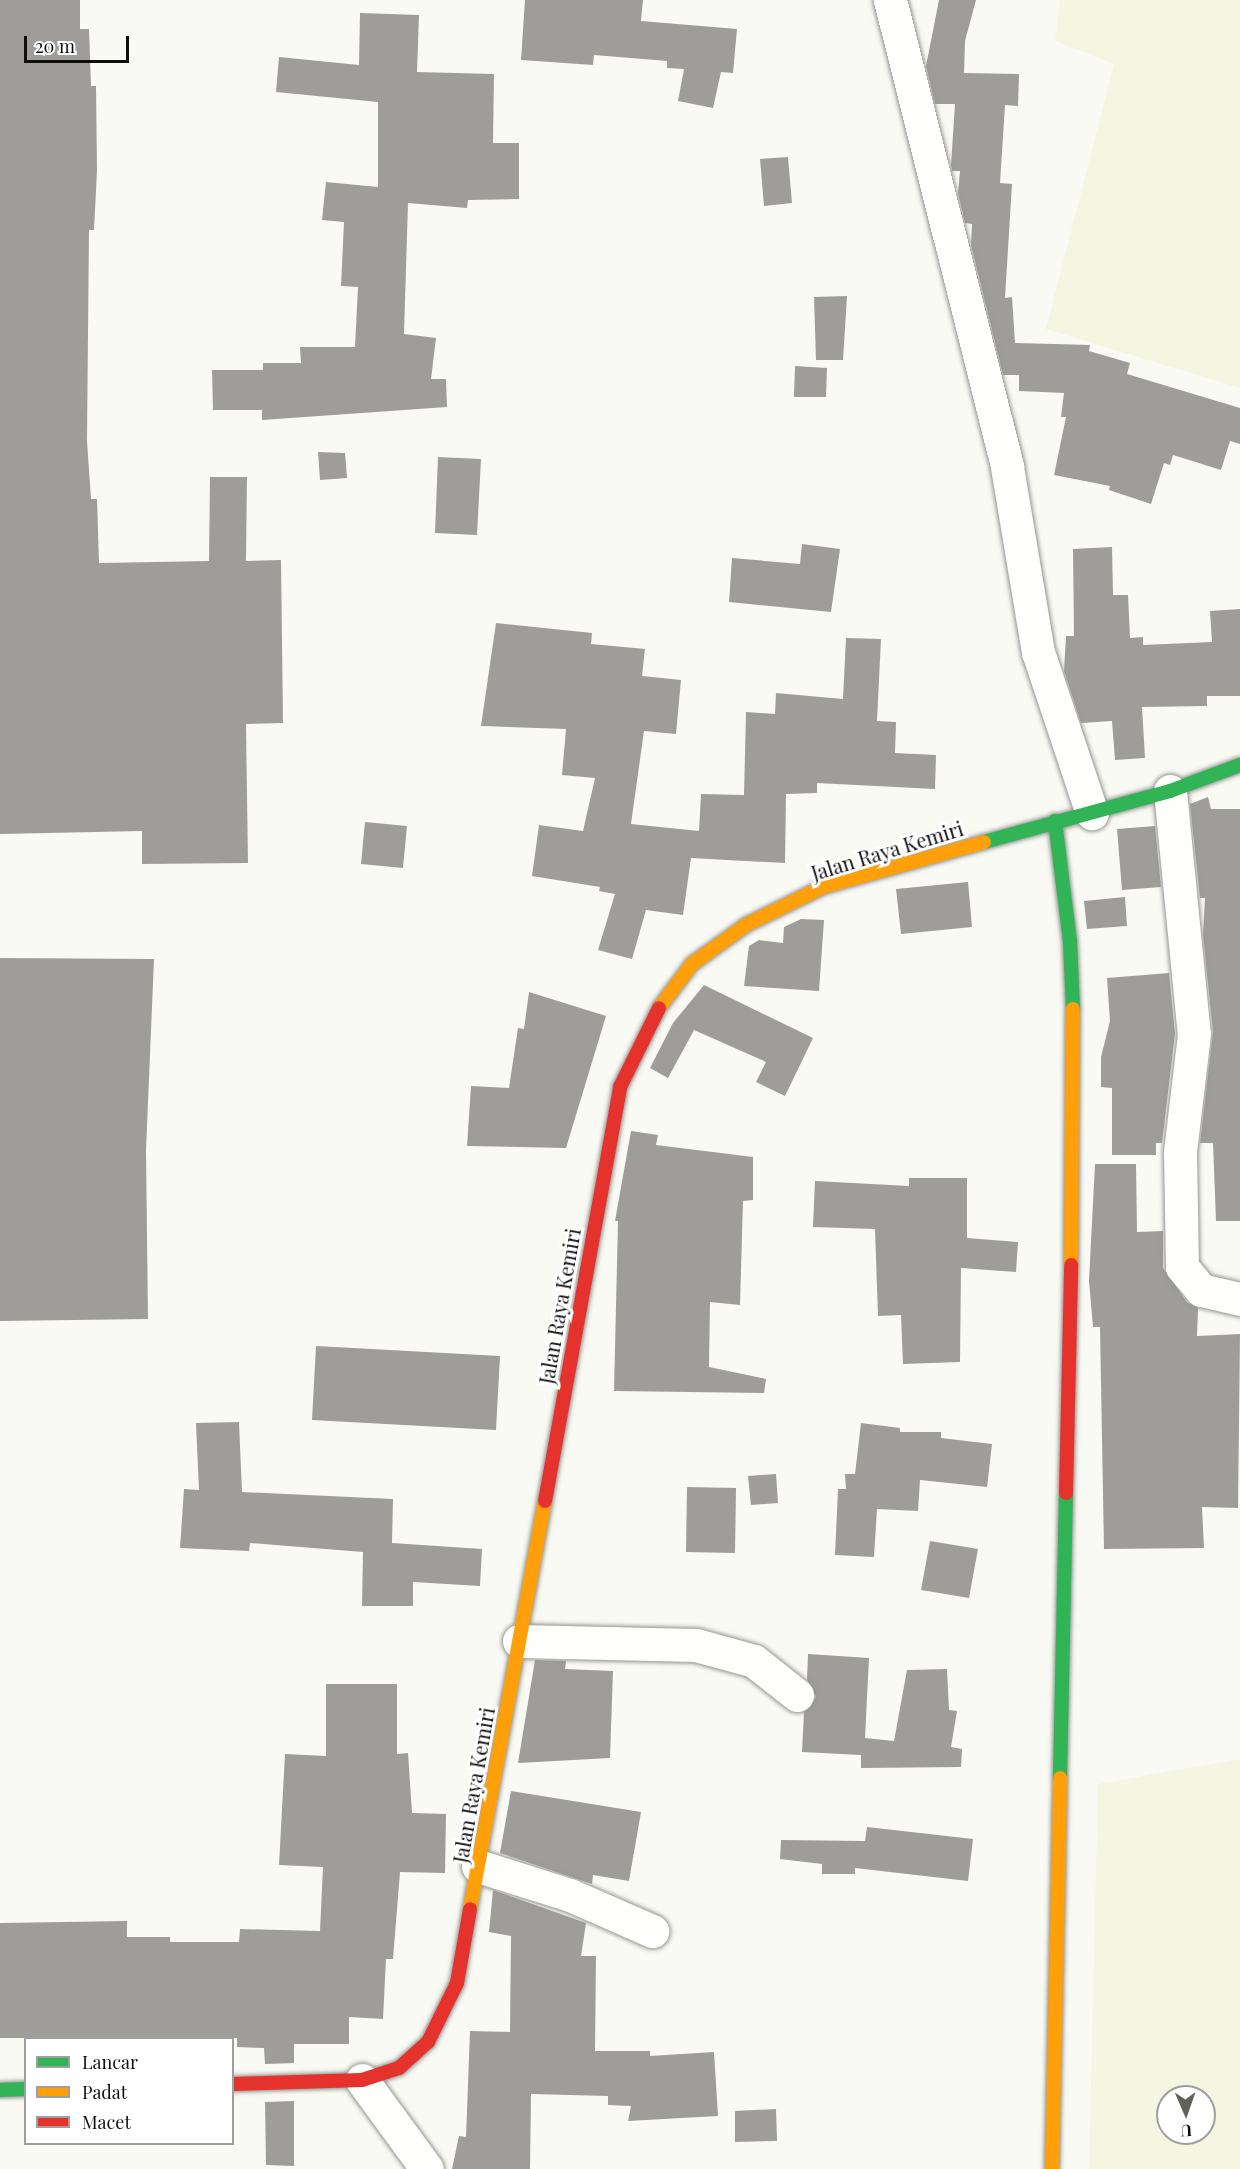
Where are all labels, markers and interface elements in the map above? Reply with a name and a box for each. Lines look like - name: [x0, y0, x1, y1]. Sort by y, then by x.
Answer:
- scale bar: [27, 24, 132, 62]
- text: 20 m: [35, 34, 75, 58]
- street label: Jalan Raya Kemiri: [808, 815, 966, 885]
- street label: Jalan Raya Kemiri: [533, 1226, 585, 1386]
- street label: Jalan Raya Kemiri: [447, 1705, 499, 1865]
- legend: [24, 2037, 234, 2145]
- text: Lancar: [82, 2050, 138, 2074]
- text: Padat: [82, 2080, 127, 2104]
- north arrow: [1156, 2085, 1216, 2145]
- text: Macet: [82, 2110, 131, 2134]
- text: U: [1181, 2121, 1192, 2142]

